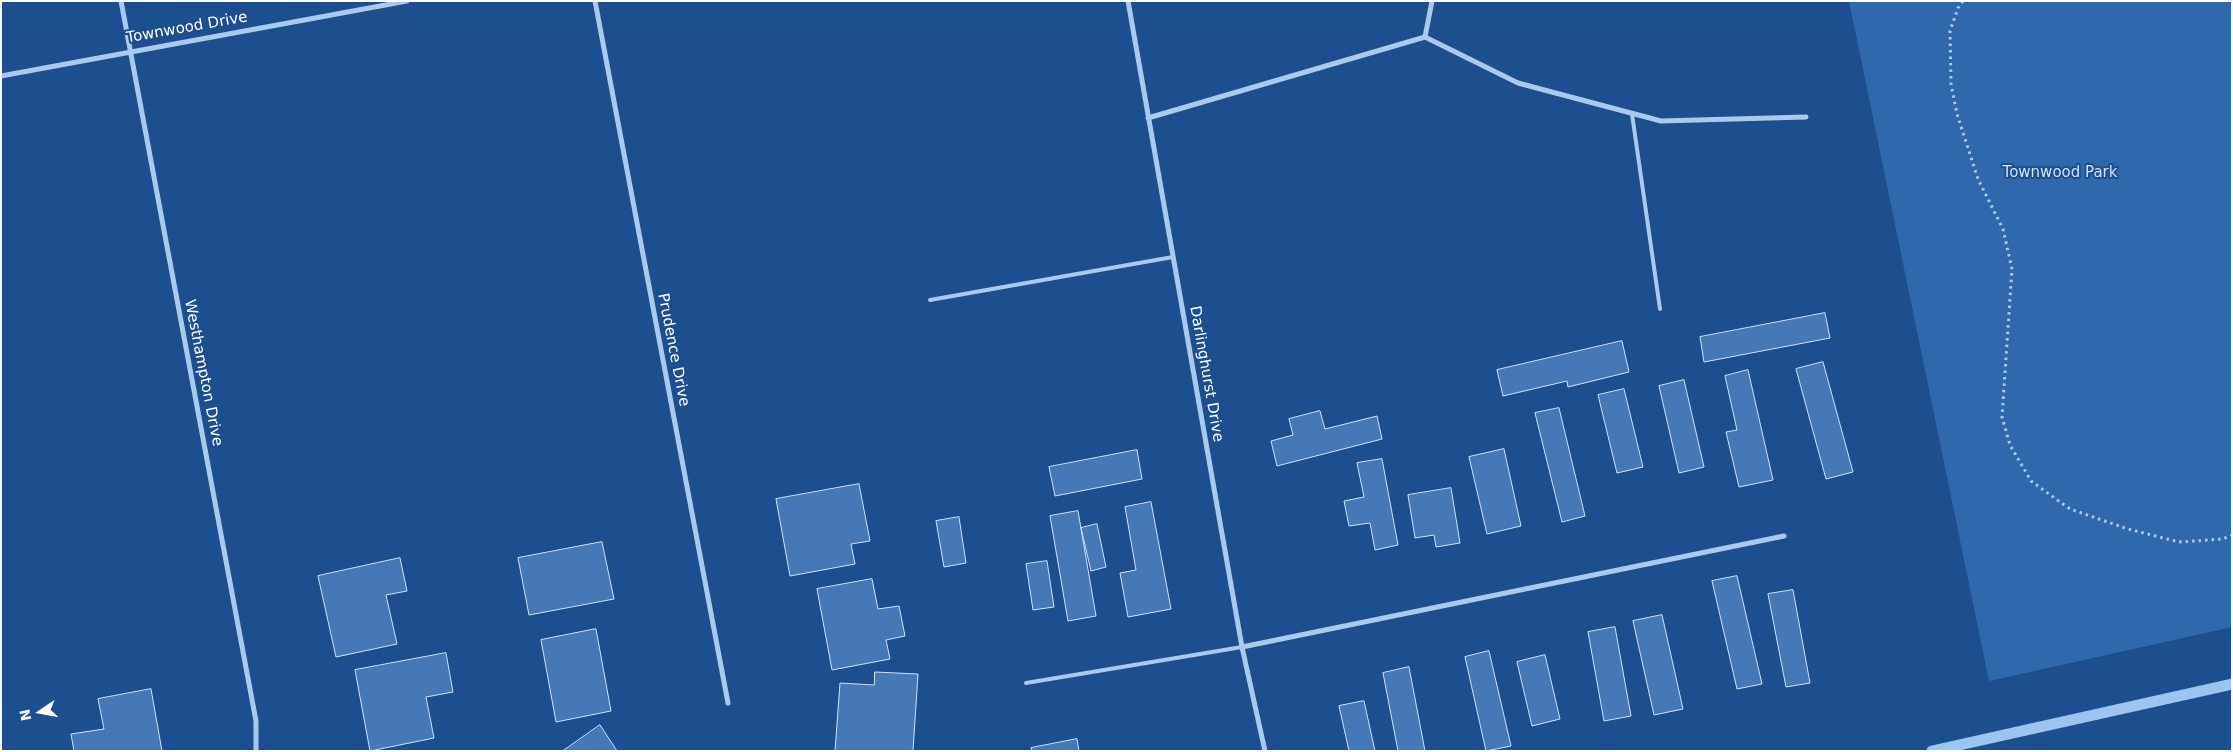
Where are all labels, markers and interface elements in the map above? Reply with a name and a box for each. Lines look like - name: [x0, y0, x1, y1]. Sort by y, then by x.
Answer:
- street label: Townwood Drive: [125, 9, 249, 47]
- park label: Townwood Park: [2003, 164, 2117, 182]
- street label: Prudence Drive: [653, 292, 693, 408]
- street label: Westhampton Drive: [180, 298, 226, 448]
- street label: Darlinghurst Drive: [1185, 305, 1227, 443]
- north arrow: [15, 687, 65, 737]
- text: N: [16, 708, 34, 723]

